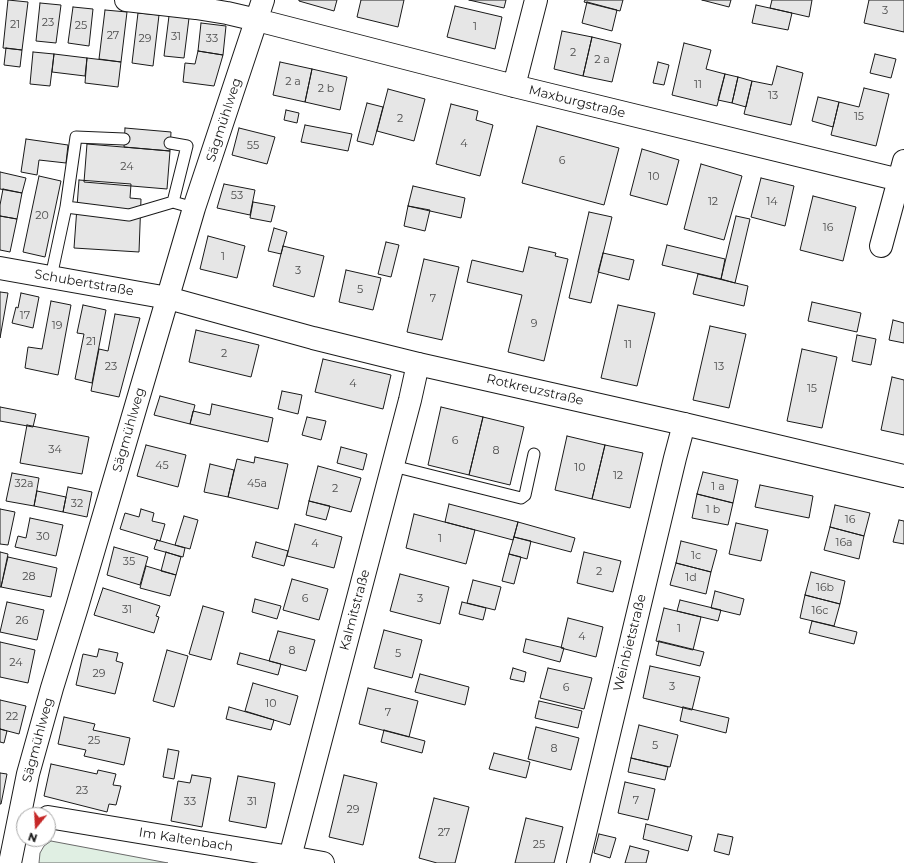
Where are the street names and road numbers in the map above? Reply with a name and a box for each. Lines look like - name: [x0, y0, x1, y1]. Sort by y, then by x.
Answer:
- street label: Sägmühlweg: [203, 76, 245, 164]
- street label: Maxburgstraße: [527, 82, 627, 122]
- street label: Schubertstraße: [33, 267, 135, 299]
- street label: Rotkreuzstraße: [485, 371, 585, 409]
- street label: Sägmühlweg: [109, 386, 149, 474]
- street label: Kalmitstraße: [337, 568, 373, 652]
- street label: Weinbietstraße: [610, 593, 650, 693]
- street label: Sägmühlweg: [19, 696, 57, 784]
- street label: Im Kaltenbach: [138, 825, 234, 855]

